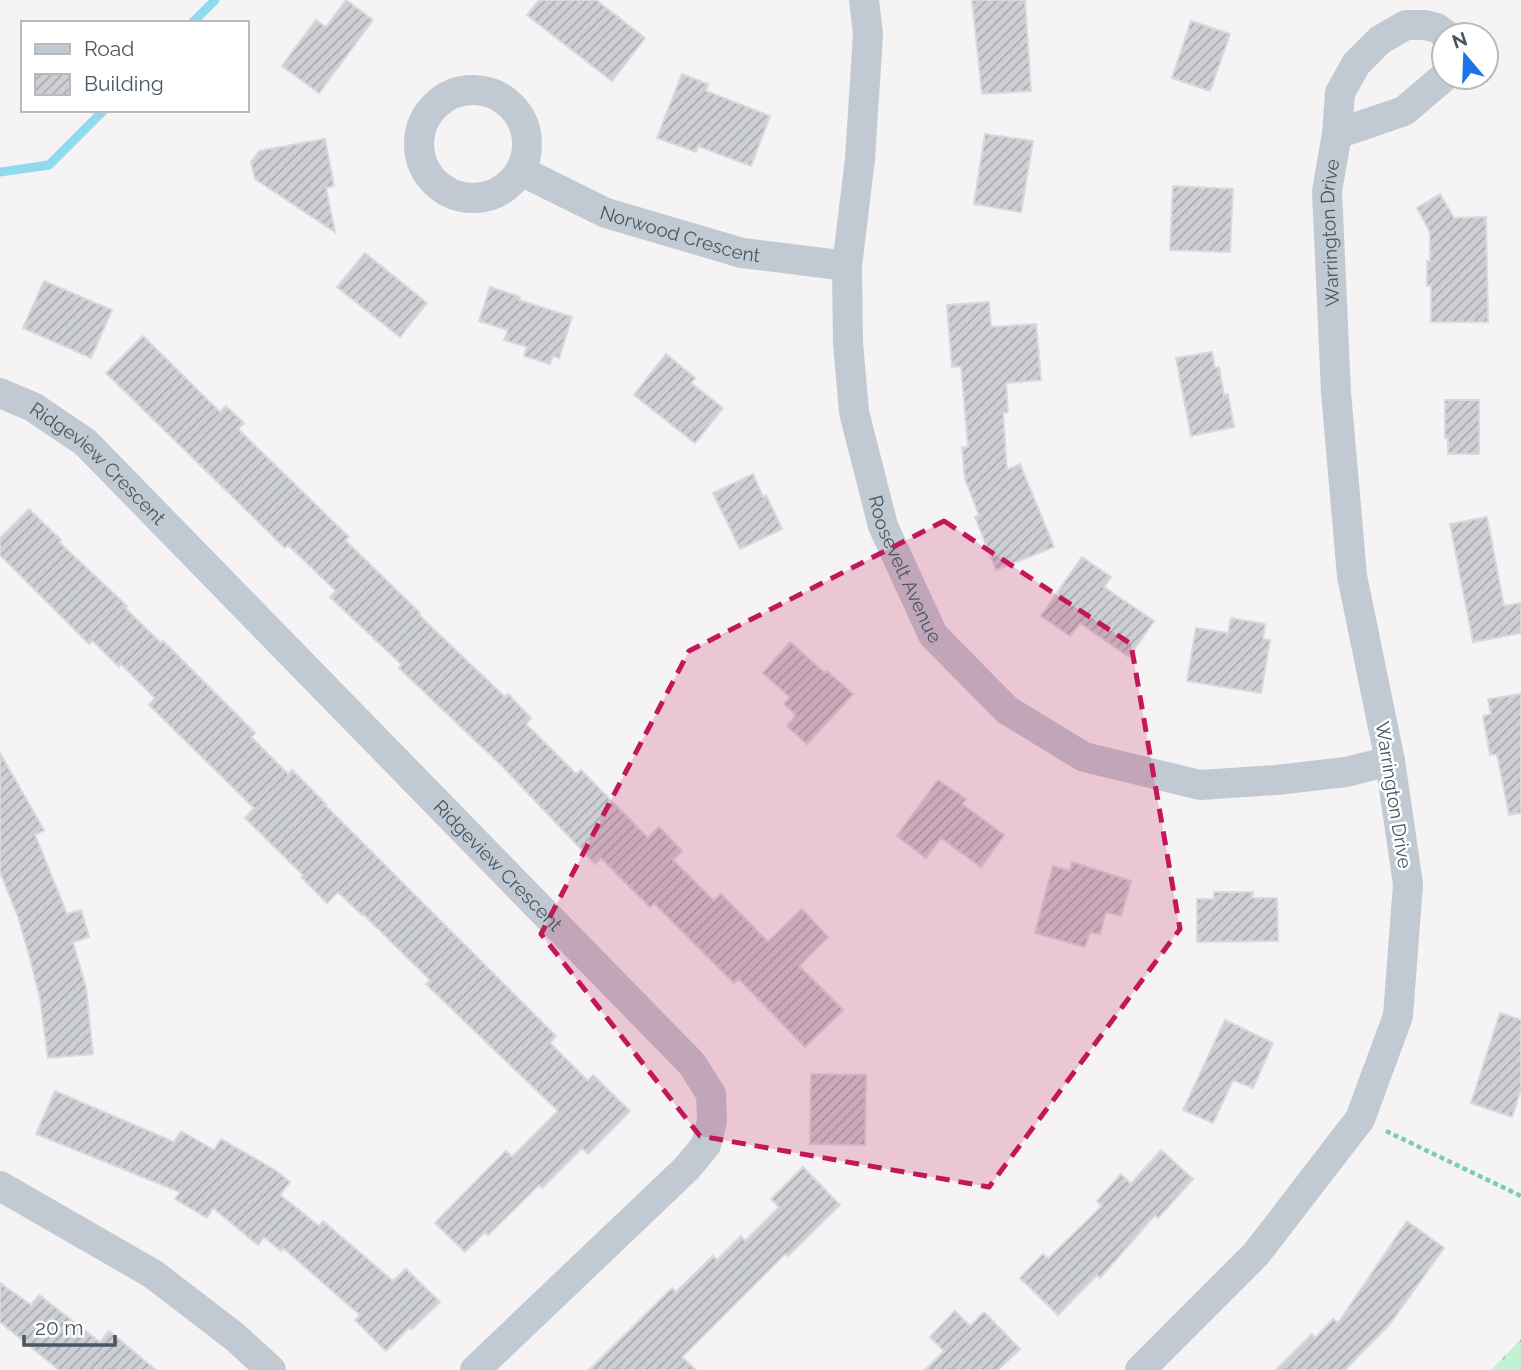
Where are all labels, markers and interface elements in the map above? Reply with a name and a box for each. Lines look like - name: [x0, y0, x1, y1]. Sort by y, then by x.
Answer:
- legend: [21, 21, 248, 112]
- north arrow: [1430, 21, 1500, 91]
- text: N: [1449, 27, 1470, 53]
- text: Road: [84, 36, 134, 61]
- text: Building: [84, 71, 164, 96]
- street label: Warrington Drive: [1316, 157, 1343, 307]
- street label: Norwood Crescent: [598, 201, 762, 266]
- street label: Ridgeview Crescent: [26, 397, 171, 529]
- street label: Roosevelt Avenue: [865, 493, 946, 648]
- street label: Warrington Drive: [1372, 720, 1416, 870]
- street label: Ridgeview Crescent: [429, 795, 567, 936]
- scale bar: [24, 1304, 116, 1348]
- text: 20 m: [35, 1315, 83, 1340]

